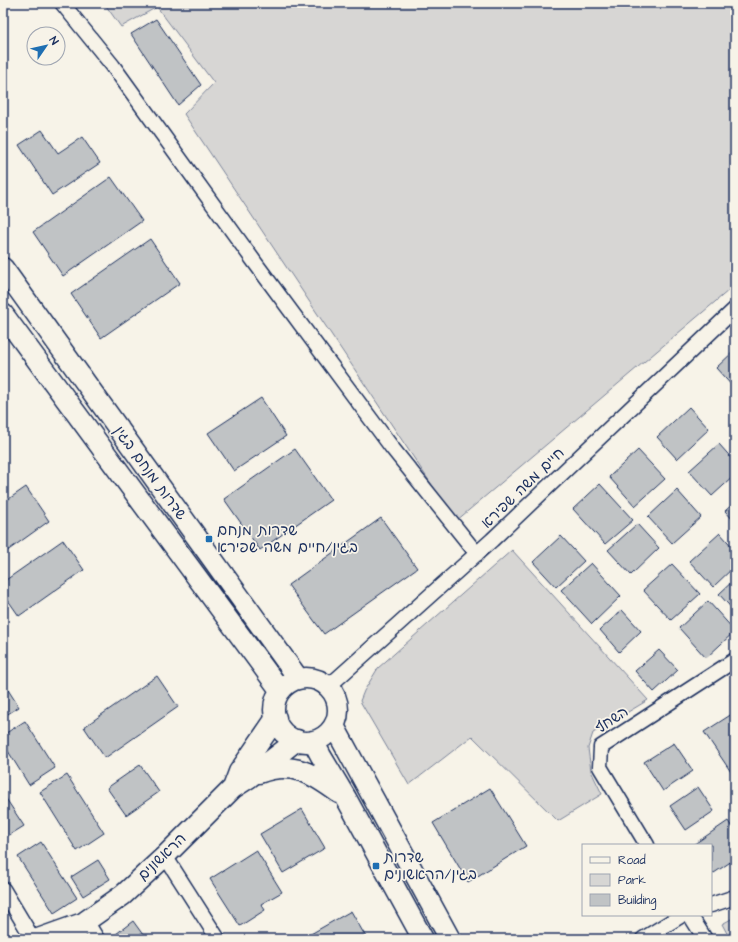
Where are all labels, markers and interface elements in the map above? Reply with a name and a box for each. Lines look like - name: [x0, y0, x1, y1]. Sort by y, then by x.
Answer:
- north arrow: [26, 26, 66, 66]
- text: N: [46, 34, 62, 48]
- street label: שדרות מנחם בגין: [109, 421, 191, 525]
- street label: חיים משה שפירא: [477, 443, 569, 533]
- place label: שדרות מנחם בגין/חיים משה שפירא: [217, 520, 358, 558]
- marker: שדרות מנחם בגין/חיים משה שפירא: [204, 534, 214, 544]
- street label: השחף: [591, 701, 633, 739]
- street label: הראשונים: [133, 828, 191, 886]
- legend: [582, 844, 712, 916]
- place label: שדרות בגין/הראשונים: [383, 847, 477, 885]
- text: Road: [618, 852, 646, 869]
- marker: שדרות בגין/הראשונים: [371, 861, 381, 871]
- text: Park: [618, 872, 646, 889]
- text: Building: [618, 892, 656, 910]

